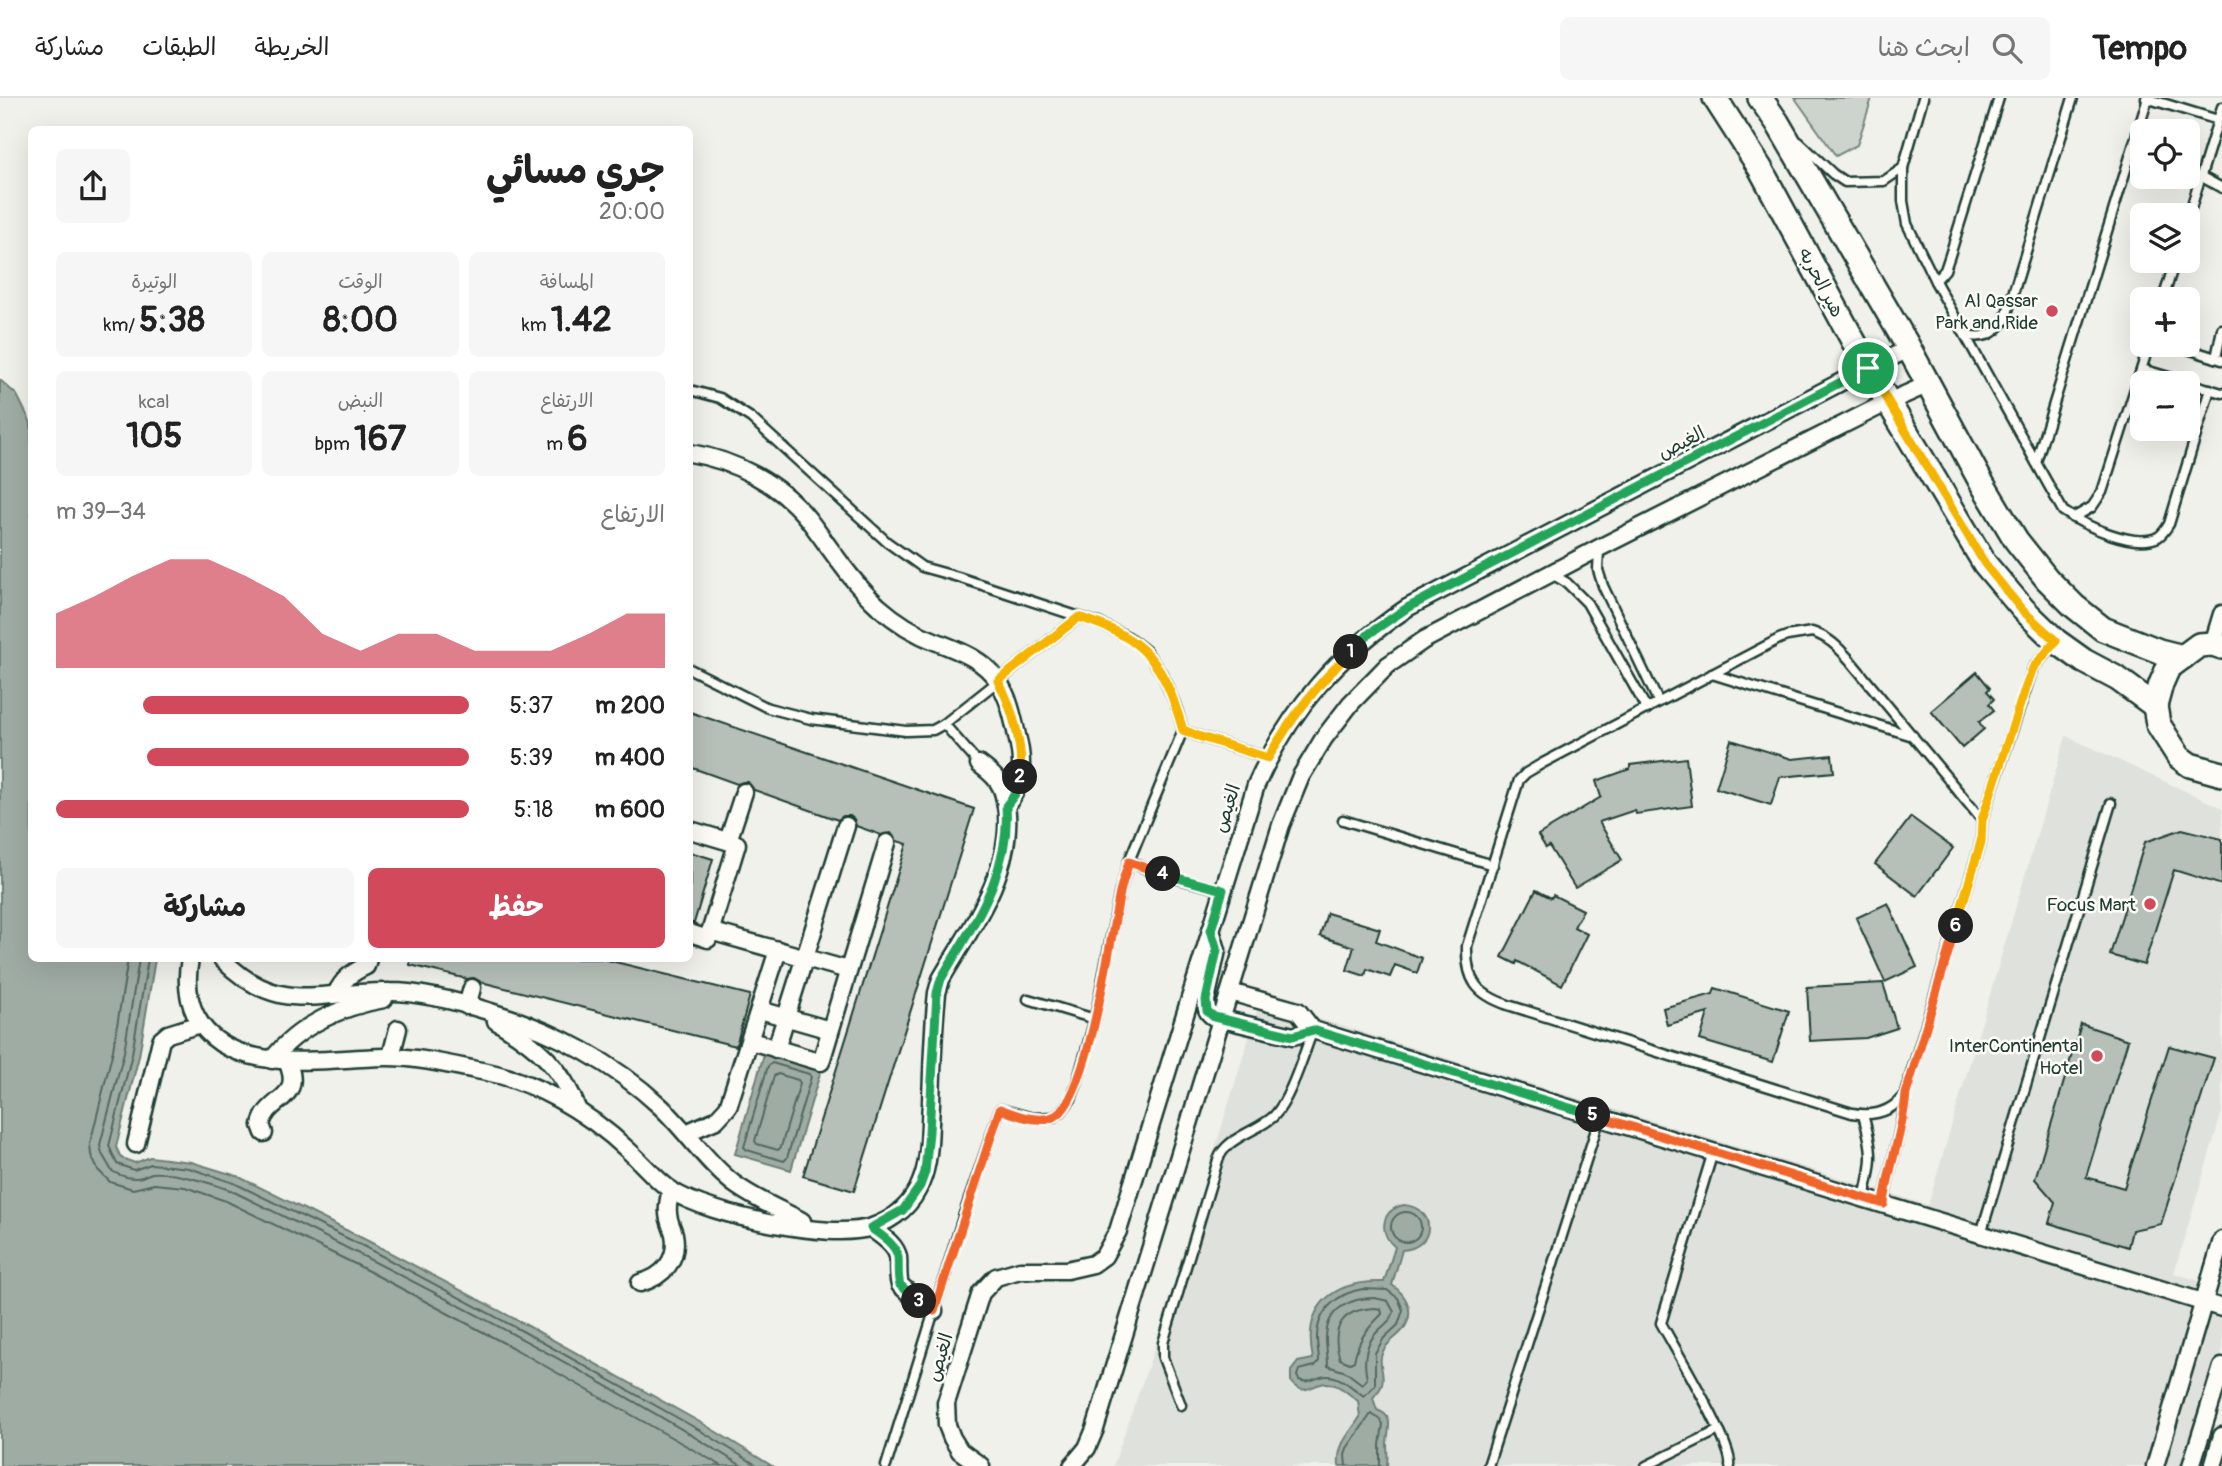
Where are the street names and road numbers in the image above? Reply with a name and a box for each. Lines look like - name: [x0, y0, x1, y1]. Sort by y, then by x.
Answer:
- street label: هير الحربه: [1793, 243, 1849, 321]
- street label: الغيص: [1654, 421, 1709, 465]
- street label: الغيص: [1208, 781, 1246, 836]
- street label: الغيص: [921, 1330, 959, 1385]

